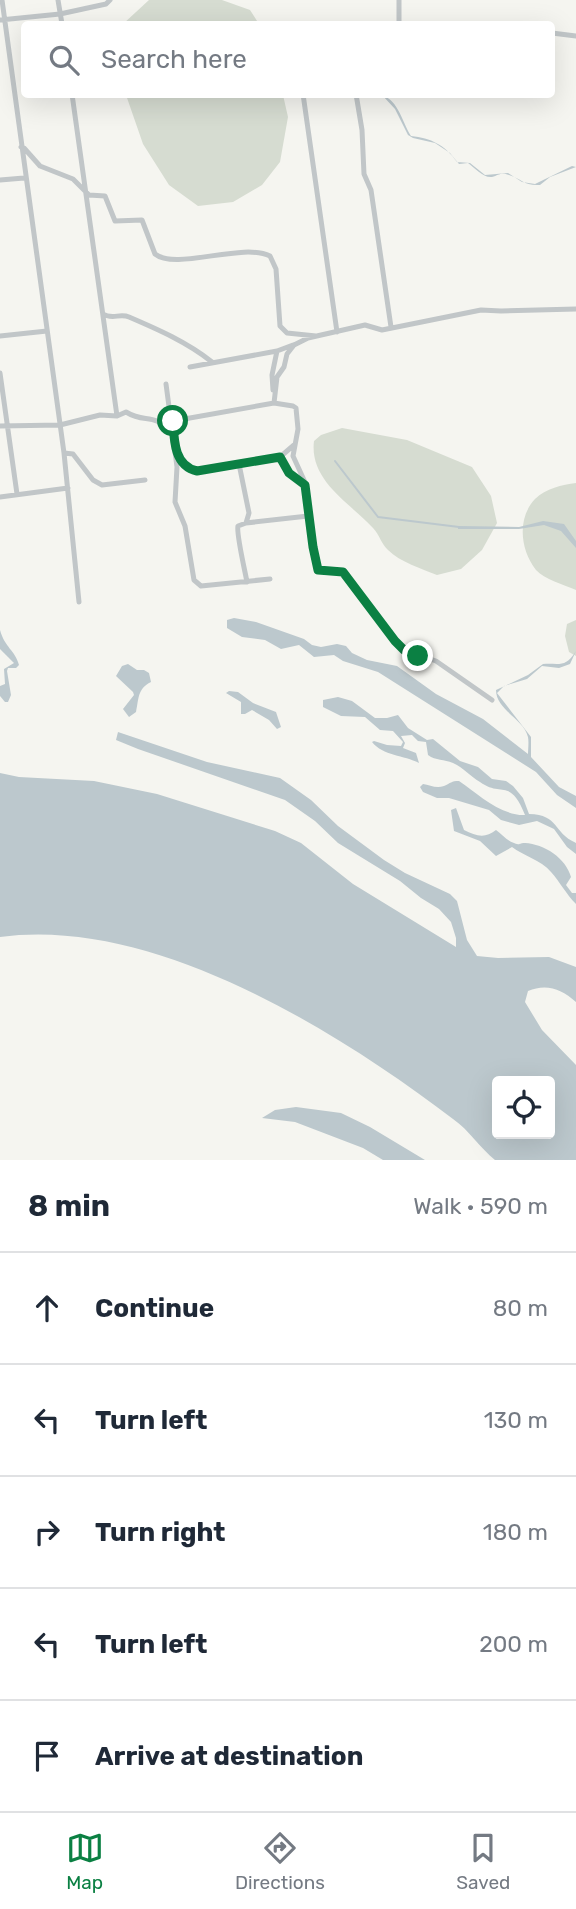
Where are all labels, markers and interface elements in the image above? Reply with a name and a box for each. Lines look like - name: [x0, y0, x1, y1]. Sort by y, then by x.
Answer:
- search box: [21, 21, 555, 98]
- icon: search: [45, 41, 83, 79]
- text: Search here: [101, 44, 247, 75]
- route start: [157, 405, 188, 436]
- route end: [402, 640, 433, 671]
- map controls: [492, 1076, 555, 1139]
- button: locate: [492, 1076, 555, 1139]
- text: 8 min: [28, 1188, 110, 1224]
- text: Walk · 590 m: [413, 1192, 548, 1220]
- icon: ahead: [28, 1289, 66, 1327]
- text: Continue: [95, 1293, 214, 1324]
- text: 80 m: [493, 1294, 548, 1322]
- icon: left: [28, 1401, 66, 1439]
- text: Turn left: [95, 1405, 207, 1436]
- text: 130 m: [484, 1406, 548, 1434]
- icon: right: [28, 1513, 66, 1551]
- text: Turn right: [95, 1517, 225, 1548]
- text: 180 m: [483, 1518, 548, 1546]
- icon: left: [28, 1625, 66, 1663]
- text: Turn left: [95, 1629, 207, 1660]
- text: 200 m: [479, 1630, 548, 1658]
- icon: arrive: [28, 1737, 66, 1775]
- text: Arrive at destination: [95, 1741, 363, 1772]
- tab: Map: [66, 1829, 104, 1894]
- tab: Directions: [235, 1829, 325, 1894]
- tab: Saved: [456, 1829, 510, 1894]

